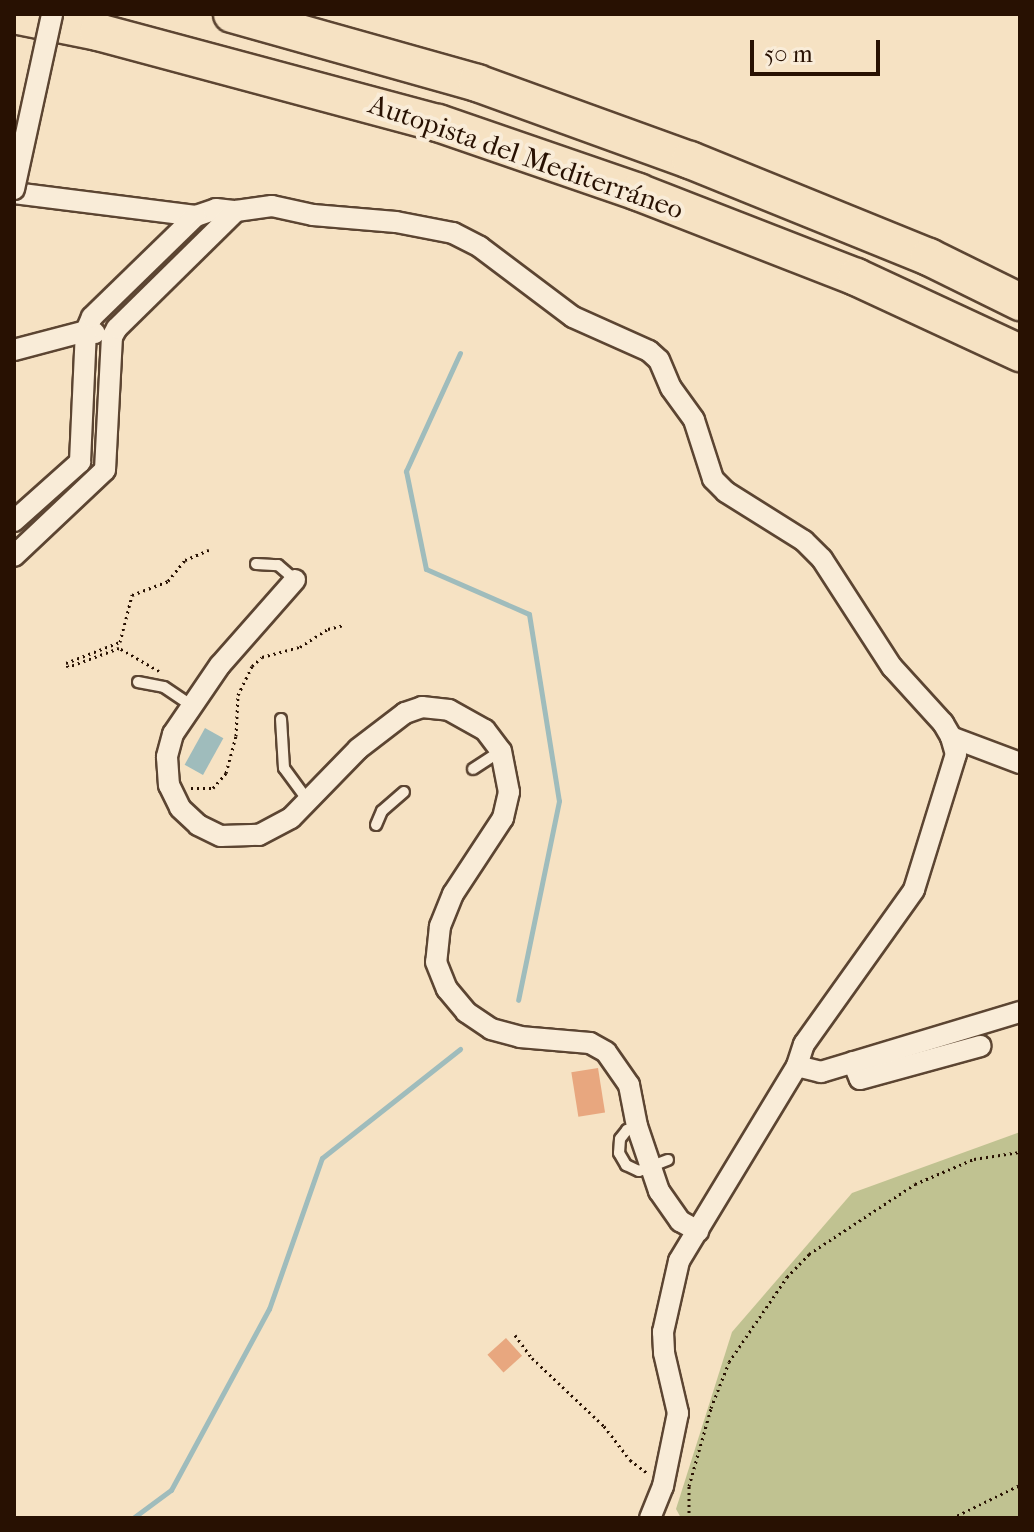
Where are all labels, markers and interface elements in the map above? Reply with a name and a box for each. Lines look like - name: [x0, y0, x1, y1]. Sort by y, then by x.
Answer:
- scale bar: [754, 24, 884, 74]
- text: 50 m: [764, 40, 813, 68]
- street label: Autopista del Mediterráneo: [364, 87, 688, 227]

